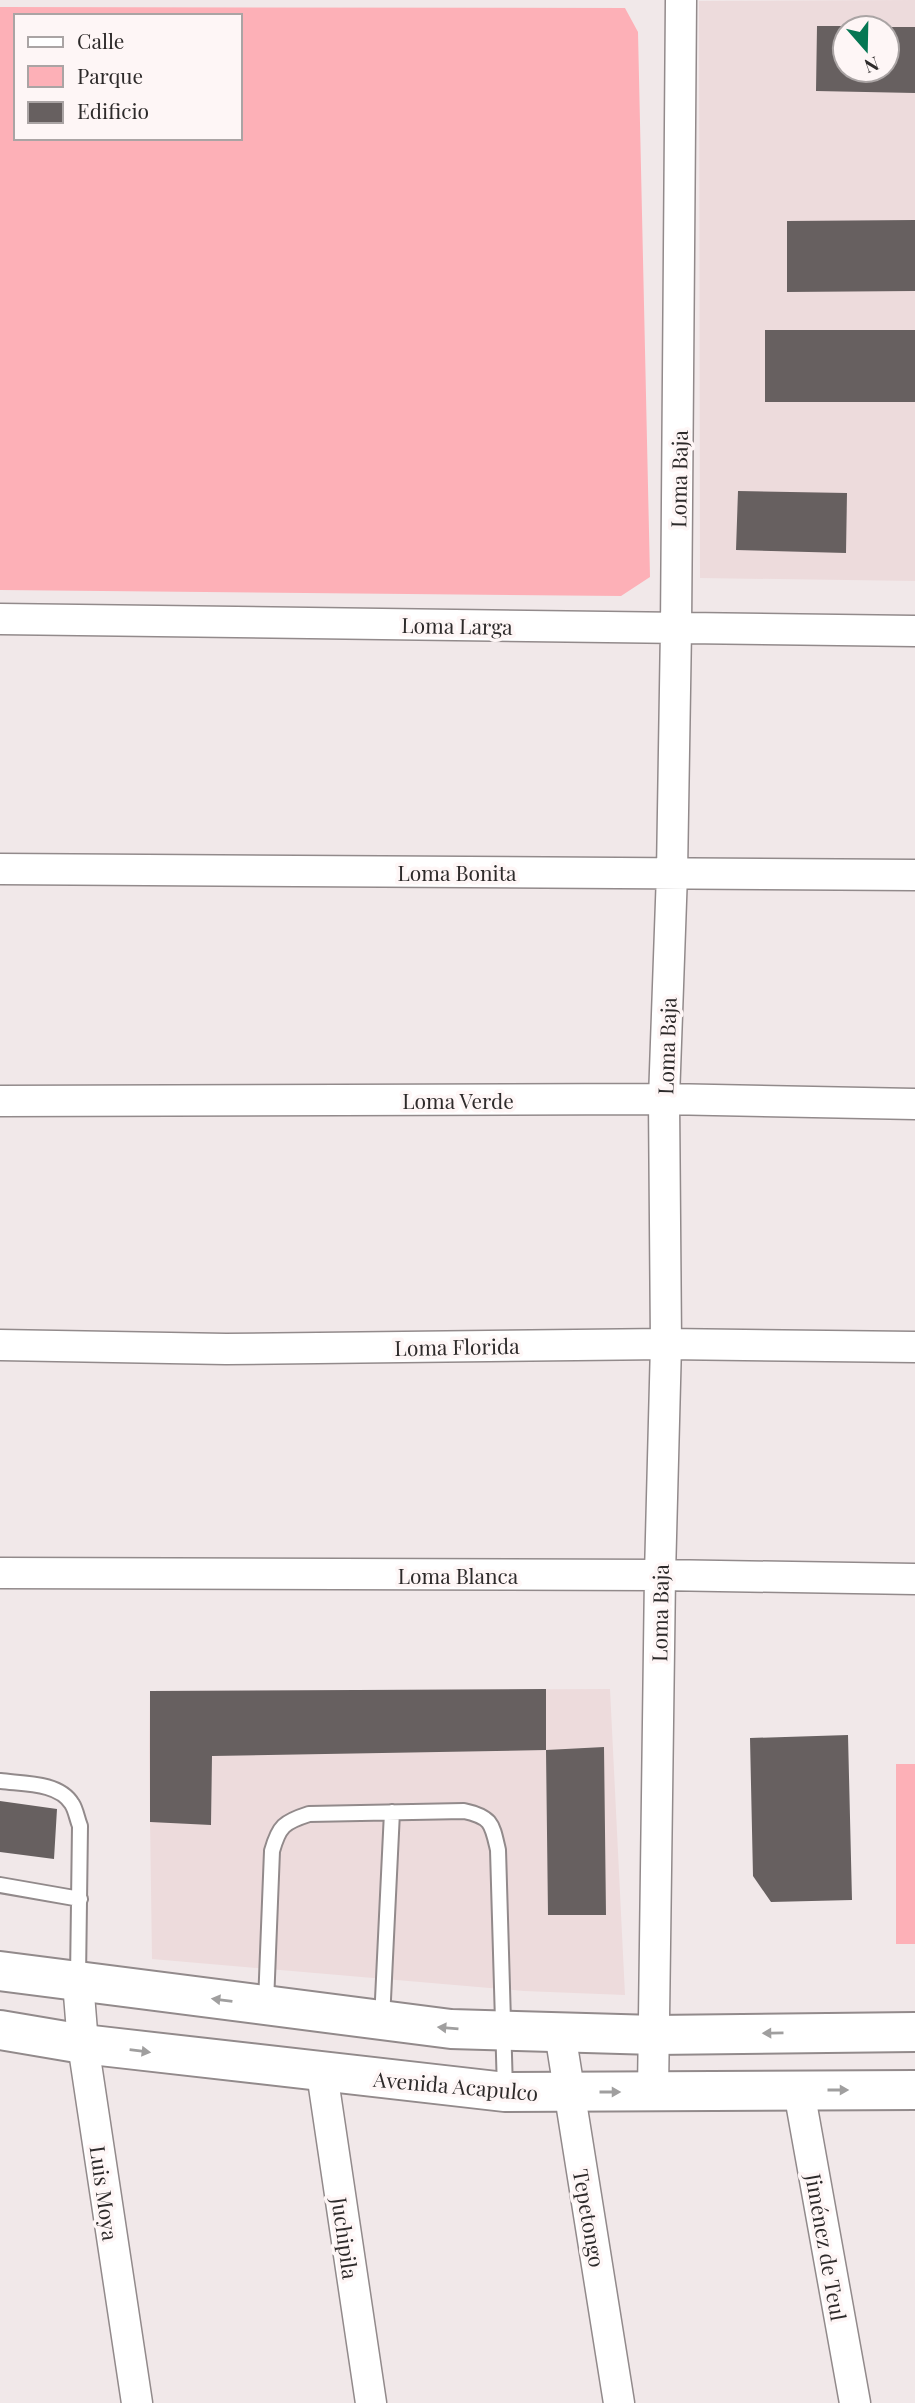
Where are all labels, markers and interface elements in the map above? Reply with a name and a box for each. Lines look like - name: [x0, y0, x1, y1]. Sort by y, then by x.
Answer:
- legend: [14, 14, 242, 140]
- north arrow: [831, 14, 901, 84]
- text: Calle: [77, 26, 124, 54]
- text: N: [861, 51, 883, 81]
- text: Parque: [77, 61, 143, 89]
- text: Edificio: [77, 96, 149, 124]
- street label: Loma Baja: [663, 429, 693, 528]
- street label: Loma Larga: [401, 610, 513, 640]
- street label: Loma Bonita: [397, 858, 517, 886]
- street label: Loma Baja: [650, 996, 682, 1095]
- street label: Loma Verde: [402, 1086, 514, 1114]
- street label: Loma Florida: [394, 1331, 520, 1361]
- street label: Loma Blanca: [398, 1561, 519, 1589]
- street label: Loma Baja: [644, 1563, 674, 1662]
- one-way arrow: [211, 1995, 233, 2006]
- one-way arrow: [437, 2023, 459, 2034]
- one-way arrow: [762, 2028, 784, 2039]
- one-way arrow: [129, 2045, 151, 2056]
- street label: Avenida Acapulco: [371, 2064, 540, 2106]
- one-way arrow: [827, 2084, 849, 2096]
- one-way arrow: [600, 2086, 622, 2098]
- street label: Luis Moya: [84, 2144, 126, 2243]
- street label: Tepetongo: [568, 2167, 612, 2269]
- street label: Jiménez de Teul: [800, 2170, 854, 2323]
- street label: Juchipila: [326, 2194, 366, 2281]

